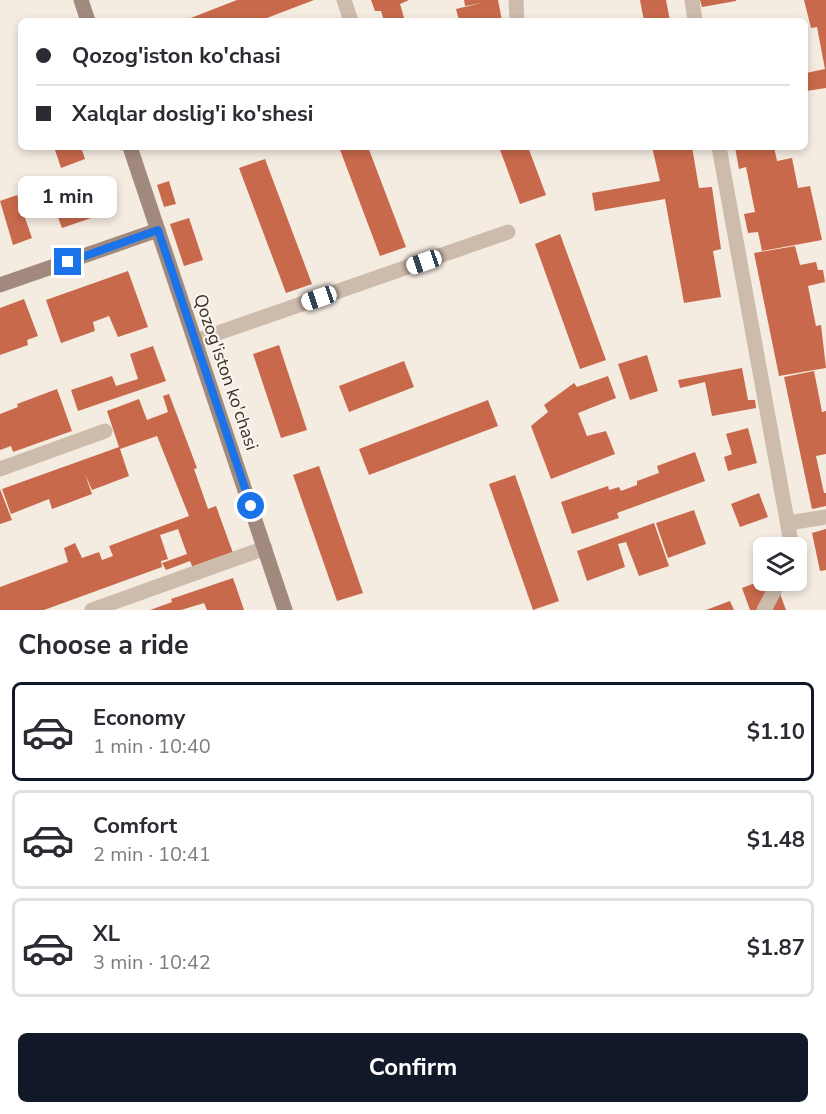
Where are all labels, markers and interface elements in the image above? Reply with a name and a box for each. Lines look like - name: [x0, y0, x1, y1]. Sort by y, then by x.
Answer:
- text: Qozog'iston ko'chasi: [72, 41, 281, 71]
- text: Xalqlar doslig'i ko'shesi: [72, 99, 313, 129]
- callout: 1 min: [19, 175, 118, 217]
- text: 1 min: [42, 183, 93, 210]
- route end: [54, 248, 81, 275]
- car: [404, 248, 444, 276]
- car: [299, 284, 339, 312]
- street label: Qozog'iston ko'chasi: [188, 291, 264, 453]
- route start: [237, 492, 264, 519]
- map controls: [753, 537, 807, 591]
- button: layers: [753, 537, 807, 591]
- text: Choose a ride: [18, 627, 189, 664]
- text: Economy: [93, 703, 185, 733]
- icon: car: [21, 705, 75, 759]
- text: $1.10: [747, 717, 805, 747]
- text: 1 min · 10:40: [93, 733, 211, 760]
- text: Comfort: [93, 811, 177, 841]
- icon: car: [21, 813, 75, 867]
- text: $1.48: [747, 825, 805, 855]
- text: 2 min · 10:41: [93, 841, 211, 868]
- text: XL: [93, 919, 120, 949]
- icon: car: [21, 921, 75, 975]
- text: $1.87: [747, 933, 805, 963]
- text: 3 min · 10:42: [93, 949, 211, 976]
- button: Confirm: [18, 1033, 808, 1102]

